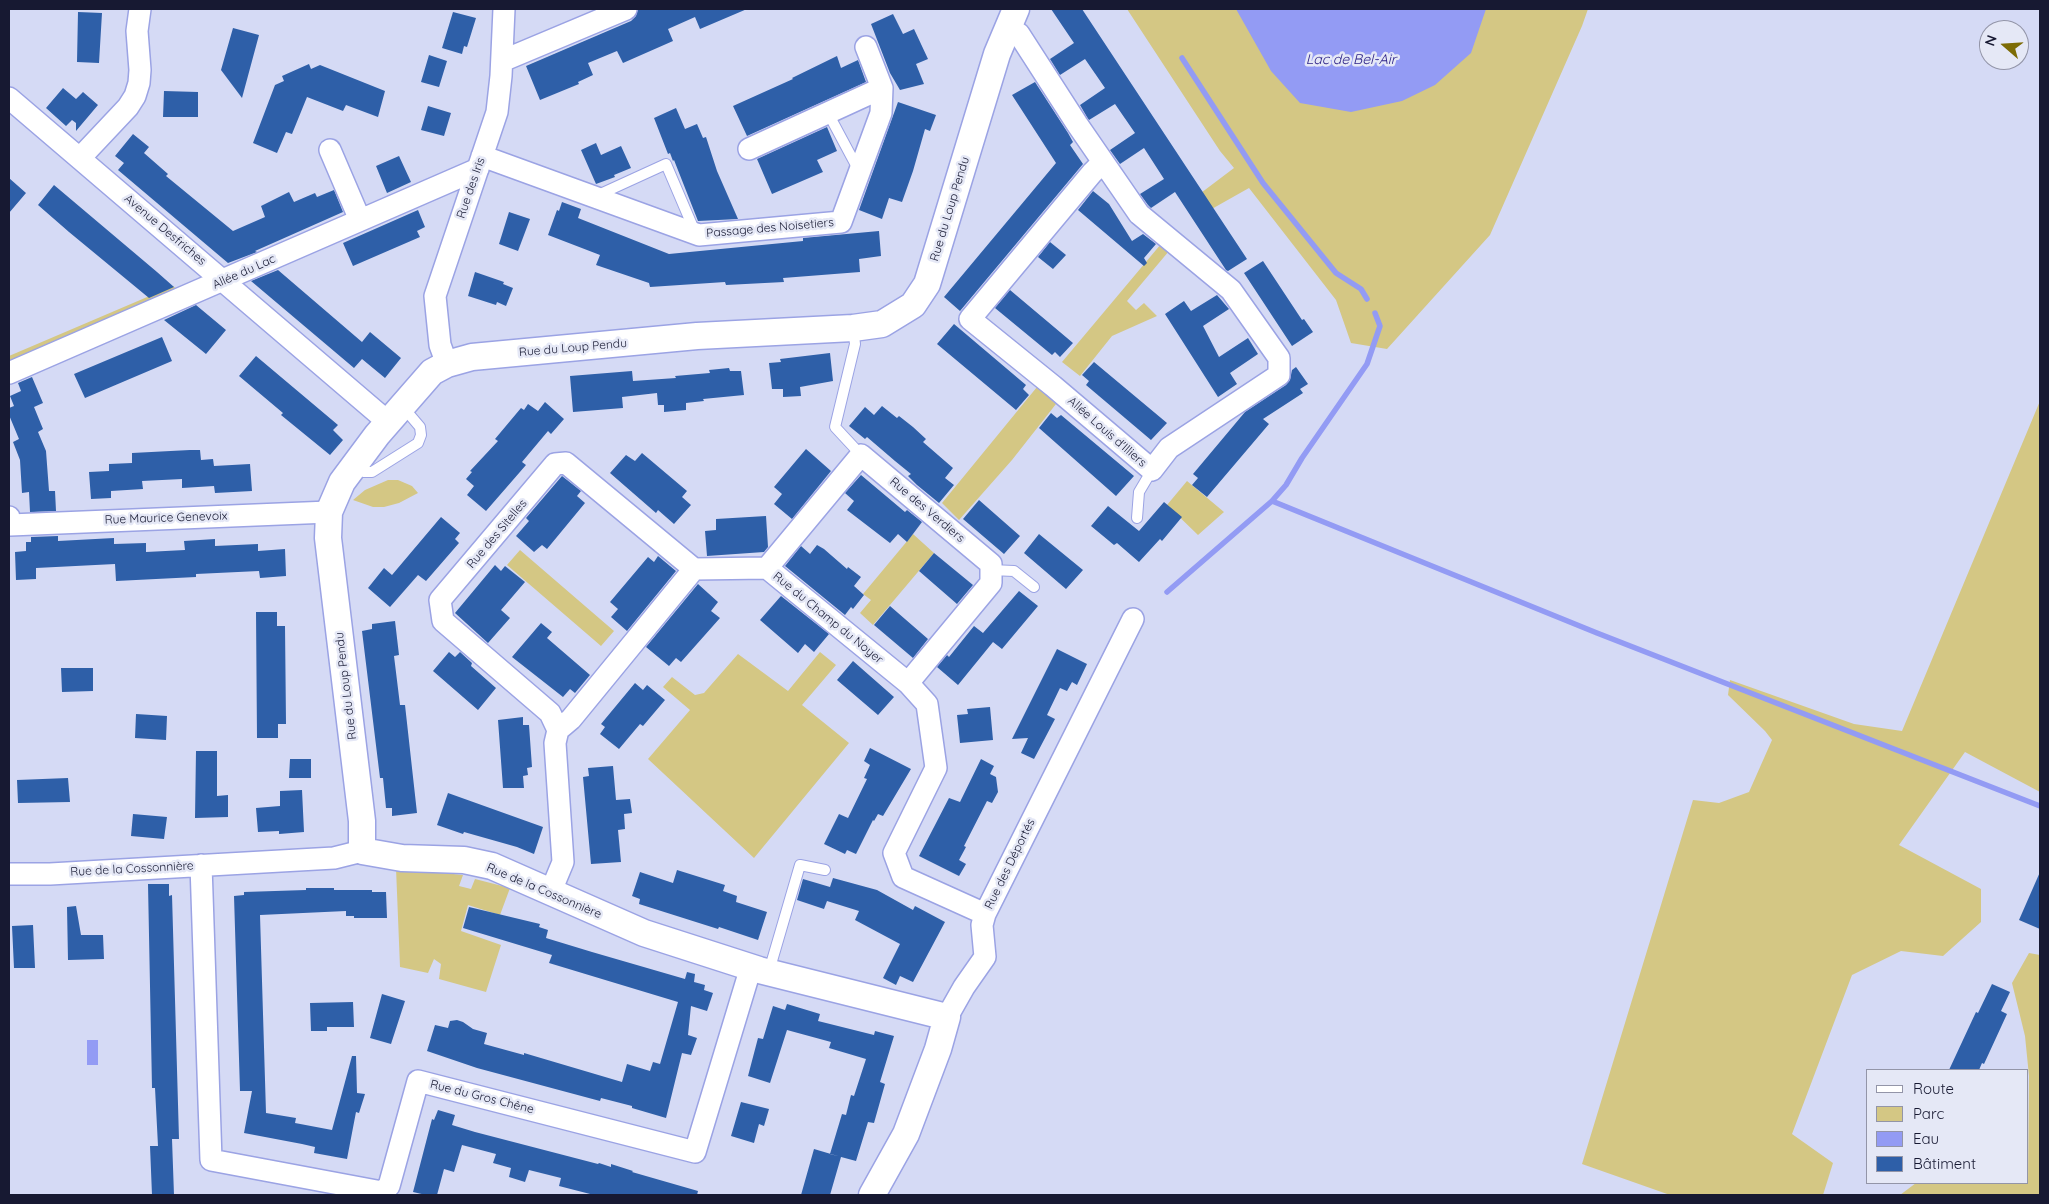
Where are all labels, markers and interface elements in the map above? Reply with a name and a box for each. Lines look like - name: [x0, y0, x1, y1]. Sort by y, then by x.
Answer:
- north arrow: [1979, 20, 2029, 70]
- text: N: [1981, 33, 2001, 48]
- water label: Lac de Bel-Air: [1306, 52, 1396, 68]
- street label: Rue du Loup Pendu: [927, 155, 973, 263]
- street label: Rue des Iris: [454, 156, 488, 220]
- street label: Avenue Desfriches: [121, 192, 209, 268]
- street label: Passage des Noisetiers: [706, 215, 834, 241]
- street label: Allée du Lac: [210, 252, 278, 292]
- street label: Rue du Loup Pendu: [518, 336, 628, 360]
- street label: Allée Louis d'Illiers: [1065, 394, 1149, 470]
- street label: Rue des Verdiers: [887, 474, 967, 546]
- street label: Rue des Sitelles: [464, 497, 530, 571]
- street label: Rue Maurice Genevoix: [104, 509, 228, 527]
- street label: Rue du Champ du Noyer: [770, 569, 886, 667]
- street label: Rue du Loup Pendu: [332, 631, 360, 741]
- street label: Rue des Déportés: [982, 816, 1038, 912]
- street label: Rue de la Cossonnière: [70, 859, 194, 879]
- street label: Rue de la Cossonnière: [484, 860, 604, 922]
- legend: [1866, 1069, 2029, 1184]
- street label: Rue du Gros Chêne: [429, 1077, 535, 1117]
- text: Route: [1913, 1079, 1954, 1098]
- text: Parc: [1913, 1104, 1944, 1123]
- text: Eau: [1913, 1129, 1939, 1148]
- text: Bâtiment: [1913, 1154, 1976, 1173]

